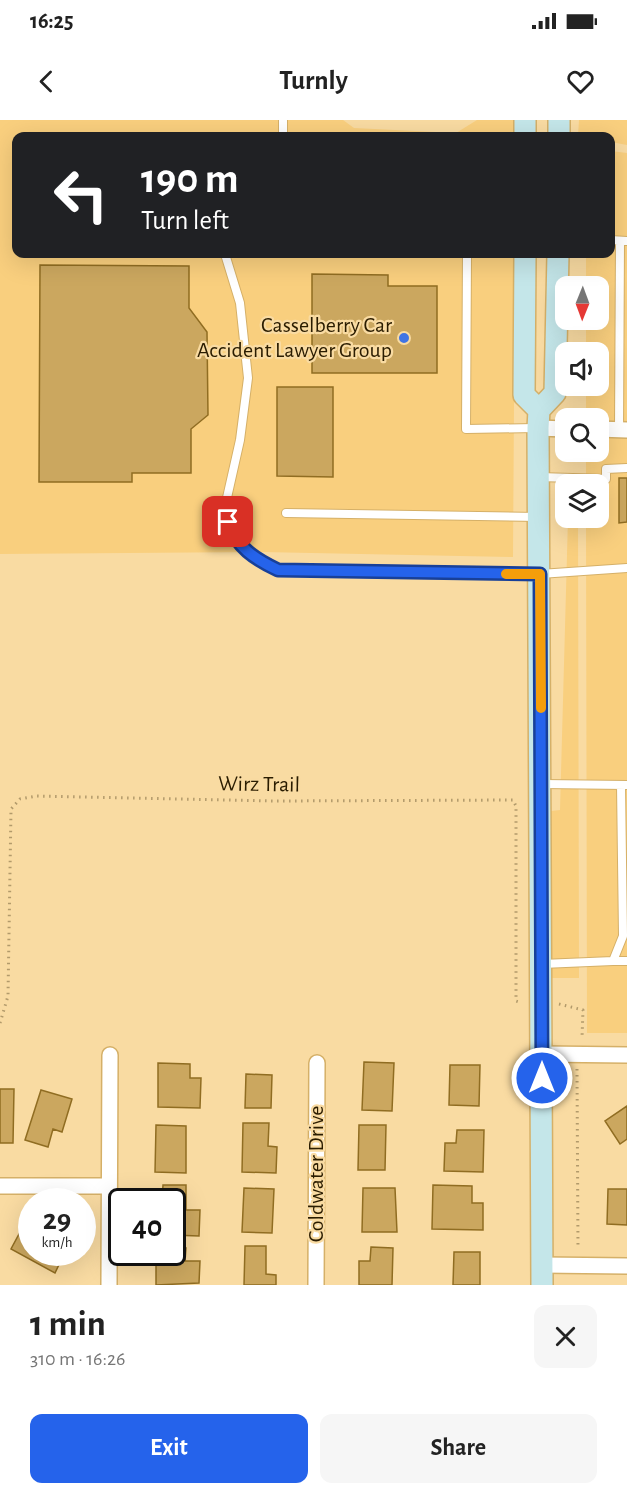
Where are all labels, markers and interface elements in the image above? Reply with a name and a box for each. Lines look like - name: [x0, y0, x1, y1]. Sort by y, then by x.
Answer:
- text: 16:25: [30, 10, 73, 32]
- icon: back: [30, 65, 63, 98]
- icon: heart: [564, 65, 597, 98]
- text: Turnly: [279, 67, 348, 94]
- icon: left: [42, 156, 120, 234]
- text: 190 m: [141, 158, 239, 200]
- text: Turn left: [141, 207, 229, 234]
- north arrow: [555, 276, 609, 330]
- map controls: [555, 276, 609, 528]
- place label: Casselberry Car Accident Lawyer Group: [197, 314, 392, 361]
- marker: Casselberry Car Accident Lawyer Group: [397, 331, 411, 345]
- button: sound: [555, 342, 609, 396]
- button: search: [555, 408, 609, 462]
- button: layers: [555, 474, 609, 528]
- pin: [202, 496, 253, 547]
- icon: arrive: [211, 505, 244, 538]
- street label: Wirz Trail: [218, 772, 300, 796]
- position arrow: [510, 1046, 574, 1110]
- street label: Coldwater Drive: [305, 1106, 327, 1242]
- speed limit sign: 40: [108, 1188, 186, 1266]
- text: 29: [43, 1205, 71, 1235]
- text: km/h: [42, 1235, 72, 1250]
- button: close: [534, 1305, 597, 1368]
- text: 1 min: [30, 1306, 106, 1342]
- text: 310 m · 16:26: [30, 1349, 126, 1369]
- button: Exit: [30, 1414, 308, 1483]
- button: Share: [320, 1414, 597, 1483]

